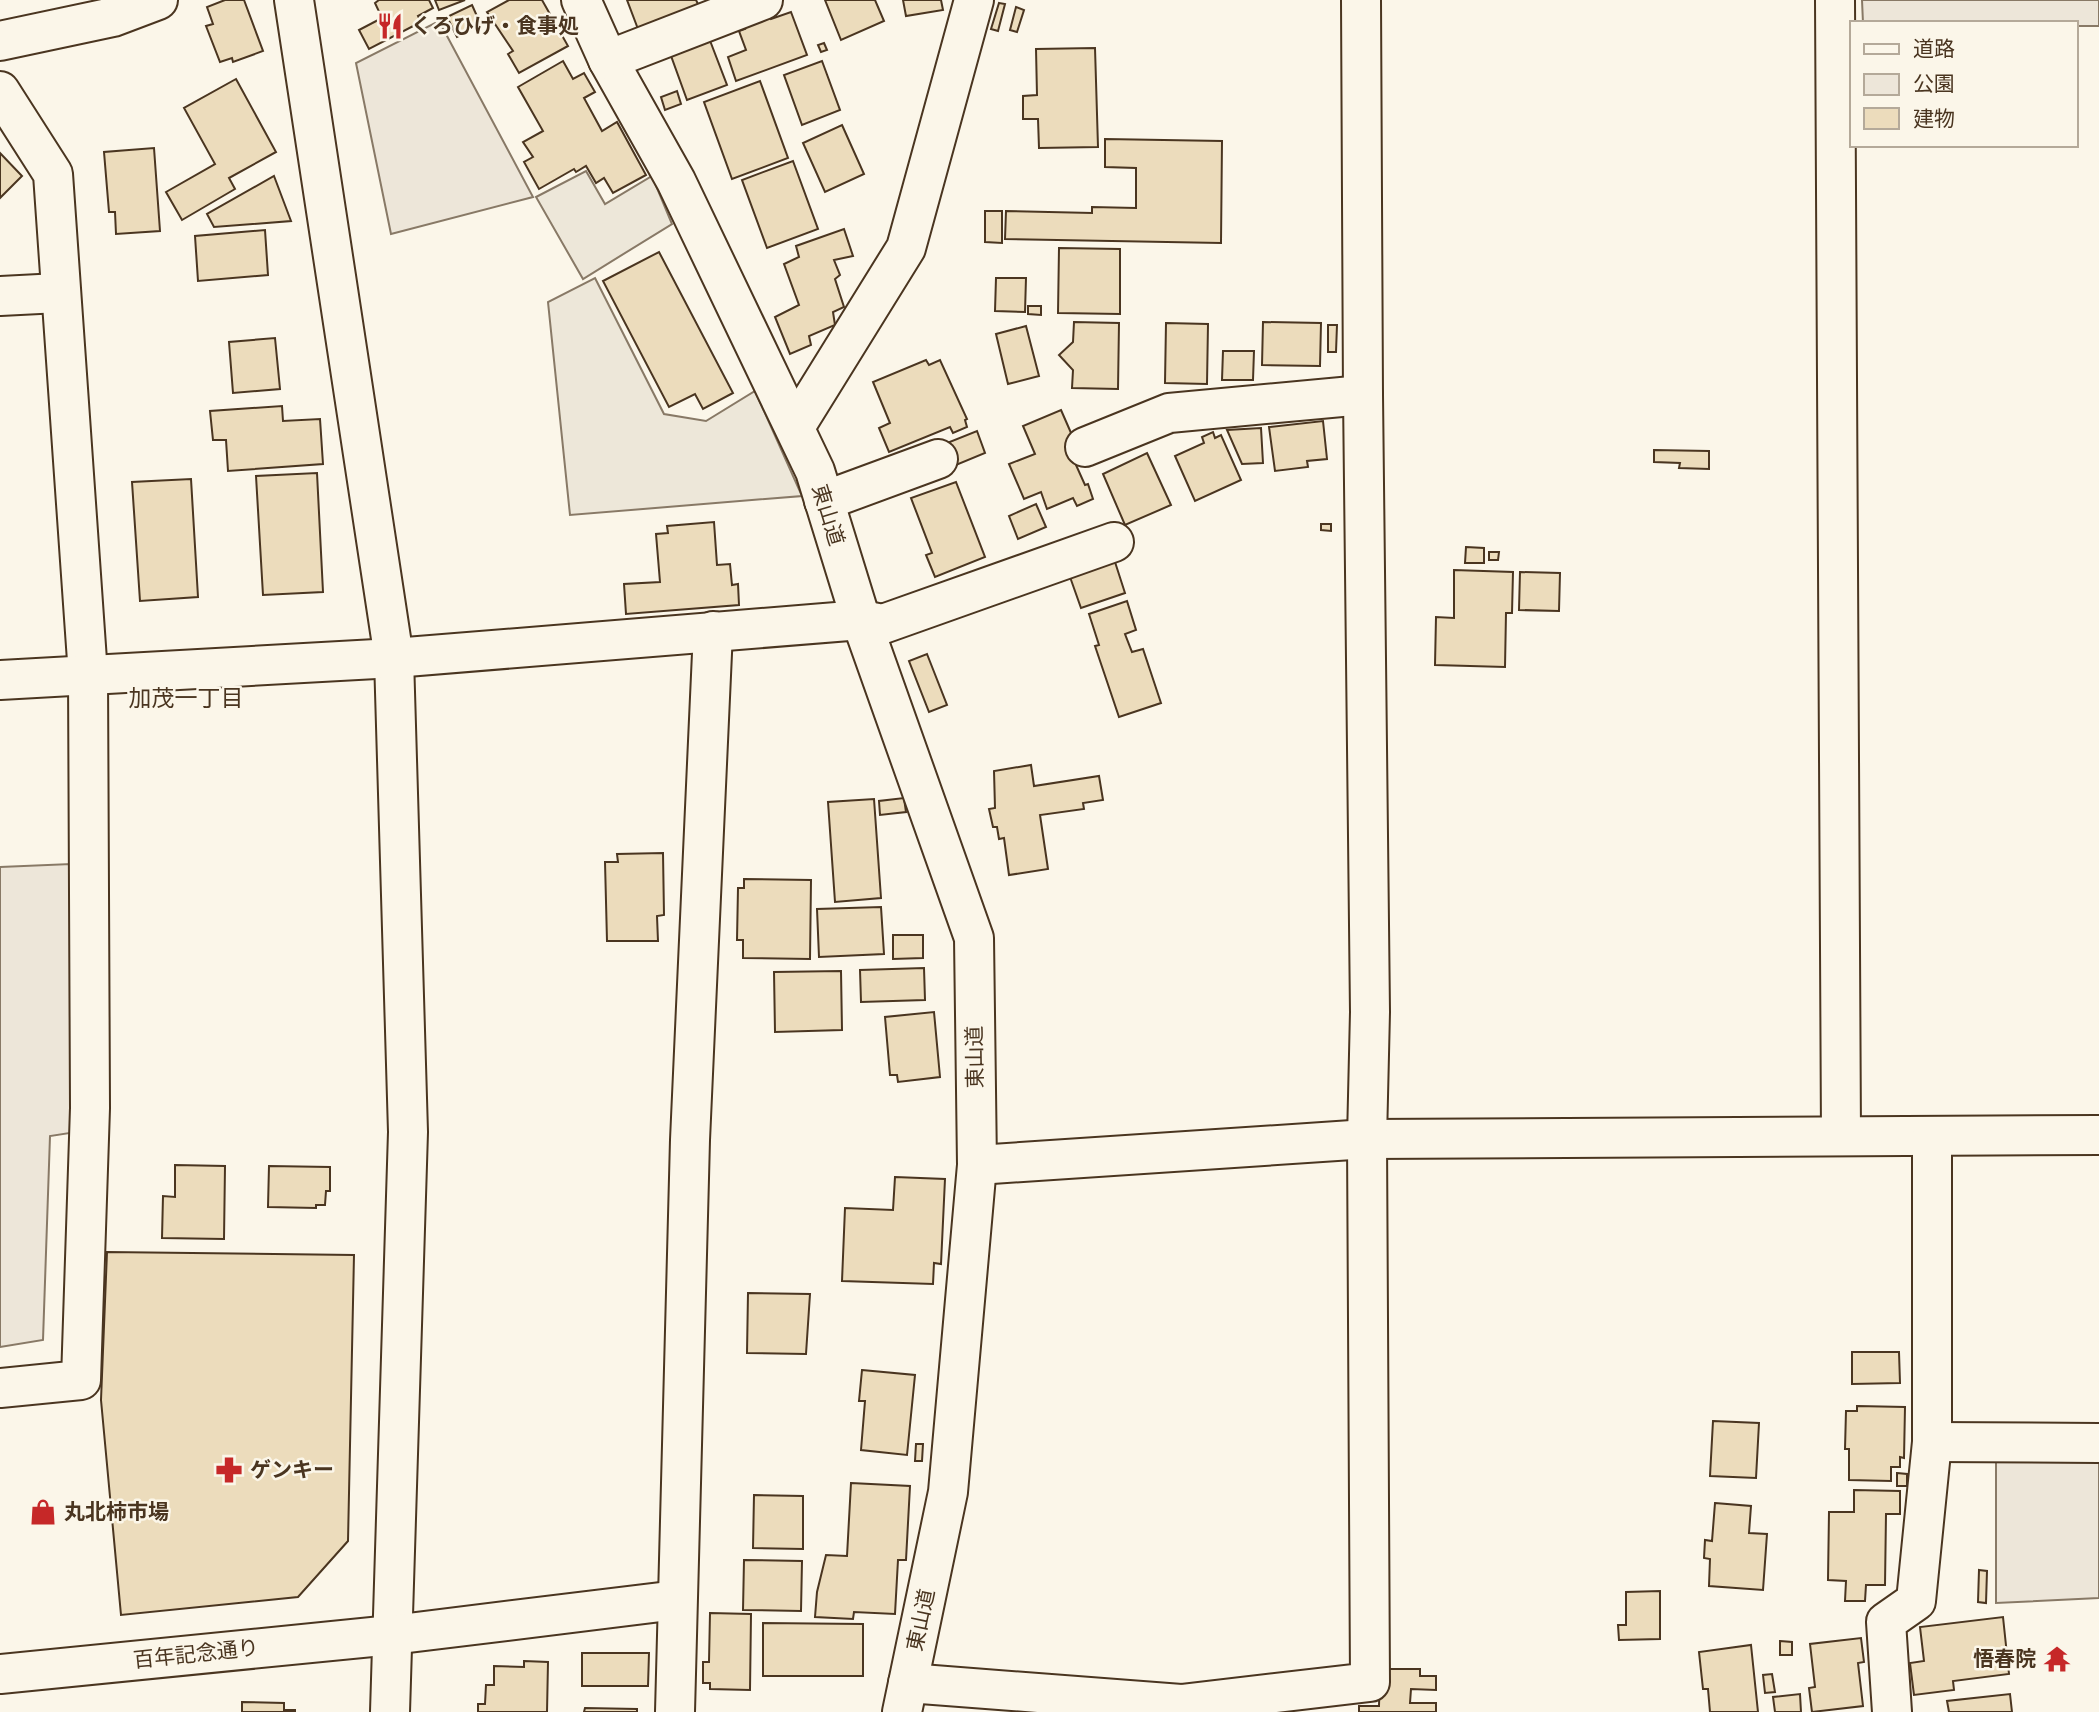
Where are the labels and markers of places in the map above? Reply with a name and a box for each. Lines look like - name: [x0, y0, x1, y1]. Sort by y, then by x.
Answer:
- restaurant icon: くろひげ・食事処: [375, 11, 405, 41]
- place label: くろひげ・食事処: [411, 14, 579, 41]
- pharmacy icon: ゲンキー: [214, 1455, 244, 1485]
- place label: ゲンキー: [250, 1458, 334, 1485]
- shop icon: 丸北柿市場: [28, 1497, 58, 1527]
- place label: 丸北柿市場: [64, 1500, 169, 1527]
- temple icon: 悟春院: [2042, 1644, 2072, 1674]
- place label: 悟春院: [1973, 1647, 2036, 1674]

